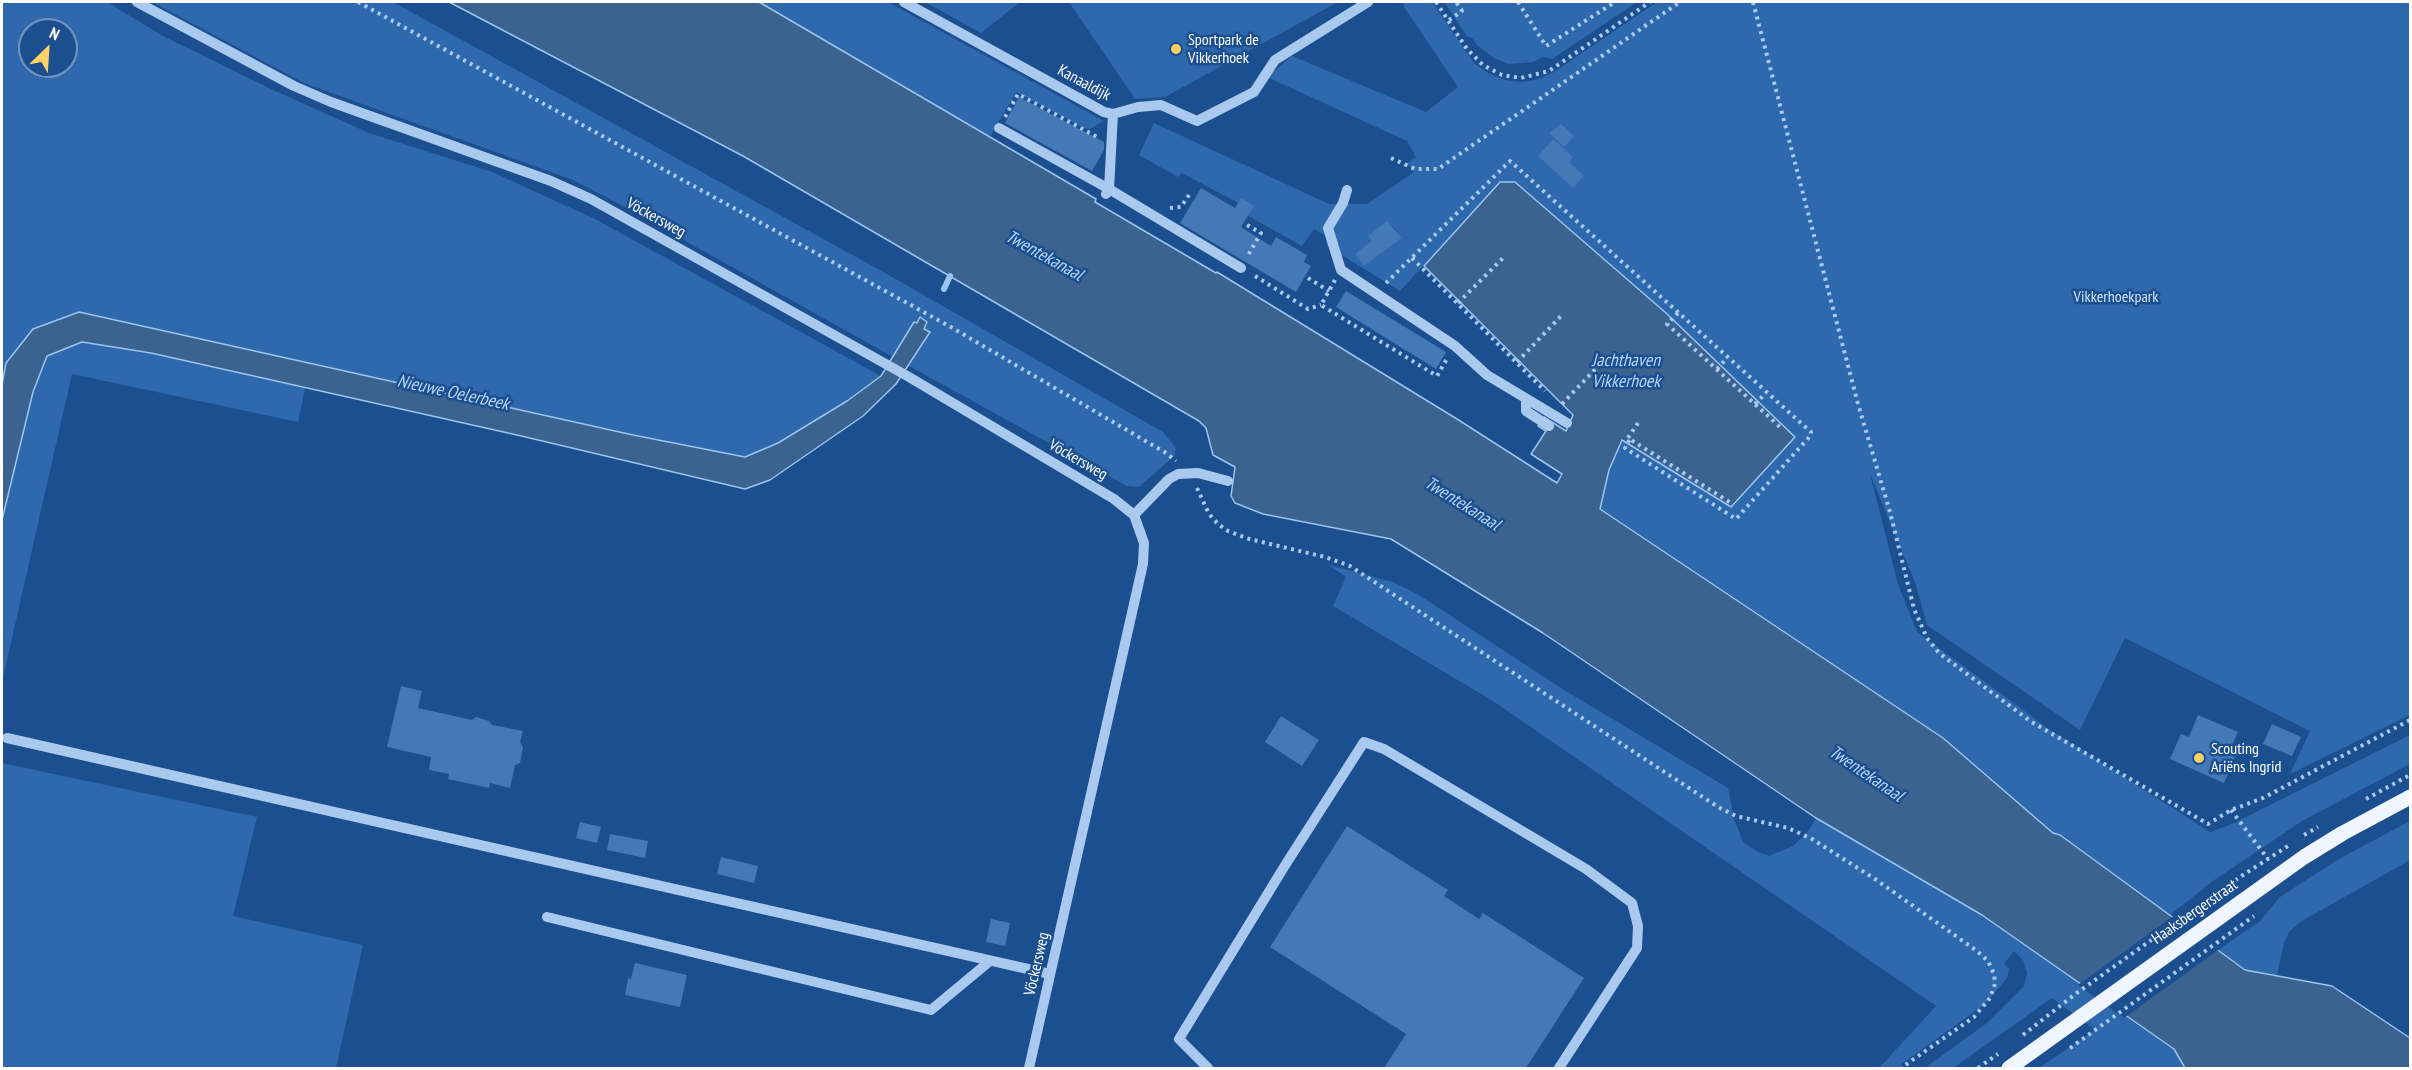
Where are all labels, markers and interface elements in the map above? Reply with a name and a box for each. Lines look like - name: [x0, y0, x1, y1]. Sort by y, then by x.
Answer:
- north arrow: [18, 18, 78, 78]
- text: N: [47, 23, 63, 44]
- place label: Sportpark de Vikkerhoek: [1188, 30, 1259, 68]
- marker: Sportpark de Vikkerhoek: [1169, 42, 1183, 56]
- street label: Kanaaldijk: [1054, 61, 1114, 105]
- street label: Vöckersweg: [623, 194, 689, 242]
- water label: Twentekanaal: [1002, 226, 1086, 286]
- park label: Vikkerhoekpark: [2074, 287, 2158, 307]
- water label: Jachthaven Vikkerhoek: [1592, 350, 1660, 392]
- water label: Nieuwe Oelerbeek: [395, 371, 511, 415]
- street label: Vöckersweg: [1045, 436, 1111, 484]
- water label: Twentekanaal: [1420, 472, 1504, 536]
- place label: Scouting Ariëns Ingrid: [2211, 739, 2281, 777]
- water label: Twentekanaal: [1825, 741, 1907, 807]
- marker: Scouting Ariëns Ingrid: [2192, 751, 2206, 765]
- street label: Haaksbergerstraat: [2148, 875, 2242, 949]
- street label: Vöckersweg: [1020, 930, 1054, 998]

